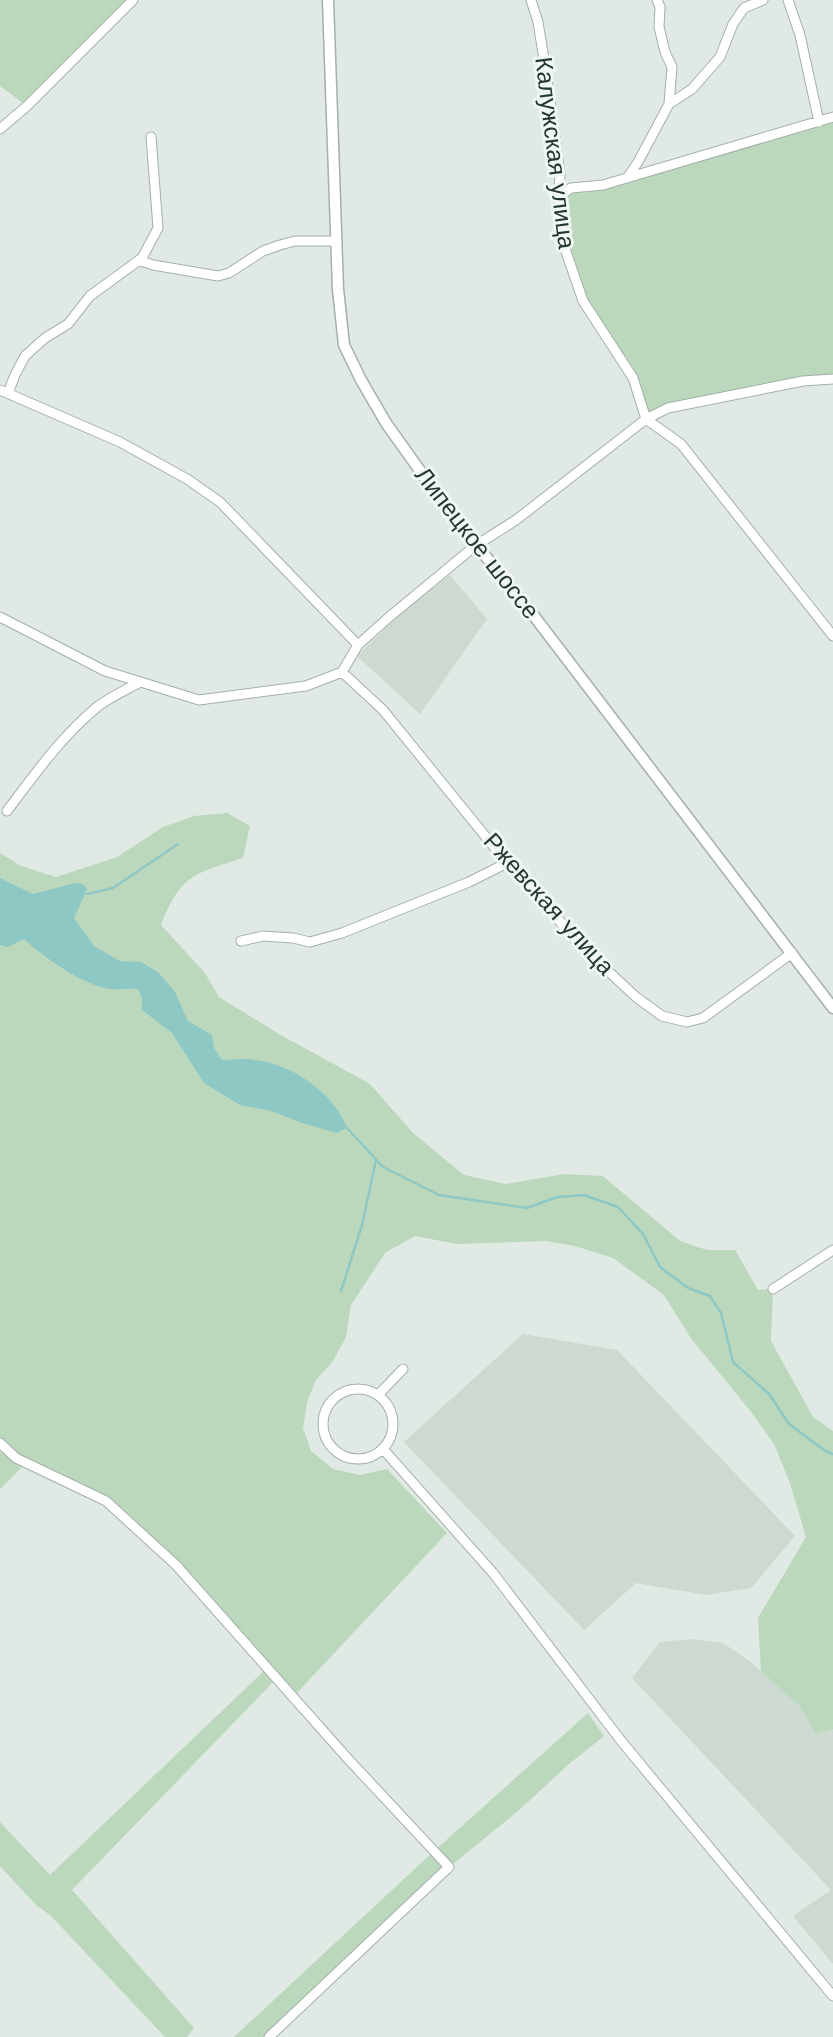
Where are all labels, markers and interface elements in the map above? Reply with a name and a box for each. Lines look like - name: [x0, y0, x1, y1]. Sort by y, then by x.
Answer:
- street label: Калужская улица: [529, 55, 581, 251]
- street label: Липецкое шоссе: [409, 462, 545, 624]
- street label: Ржевская улица: [478, 827, 621, 981]

